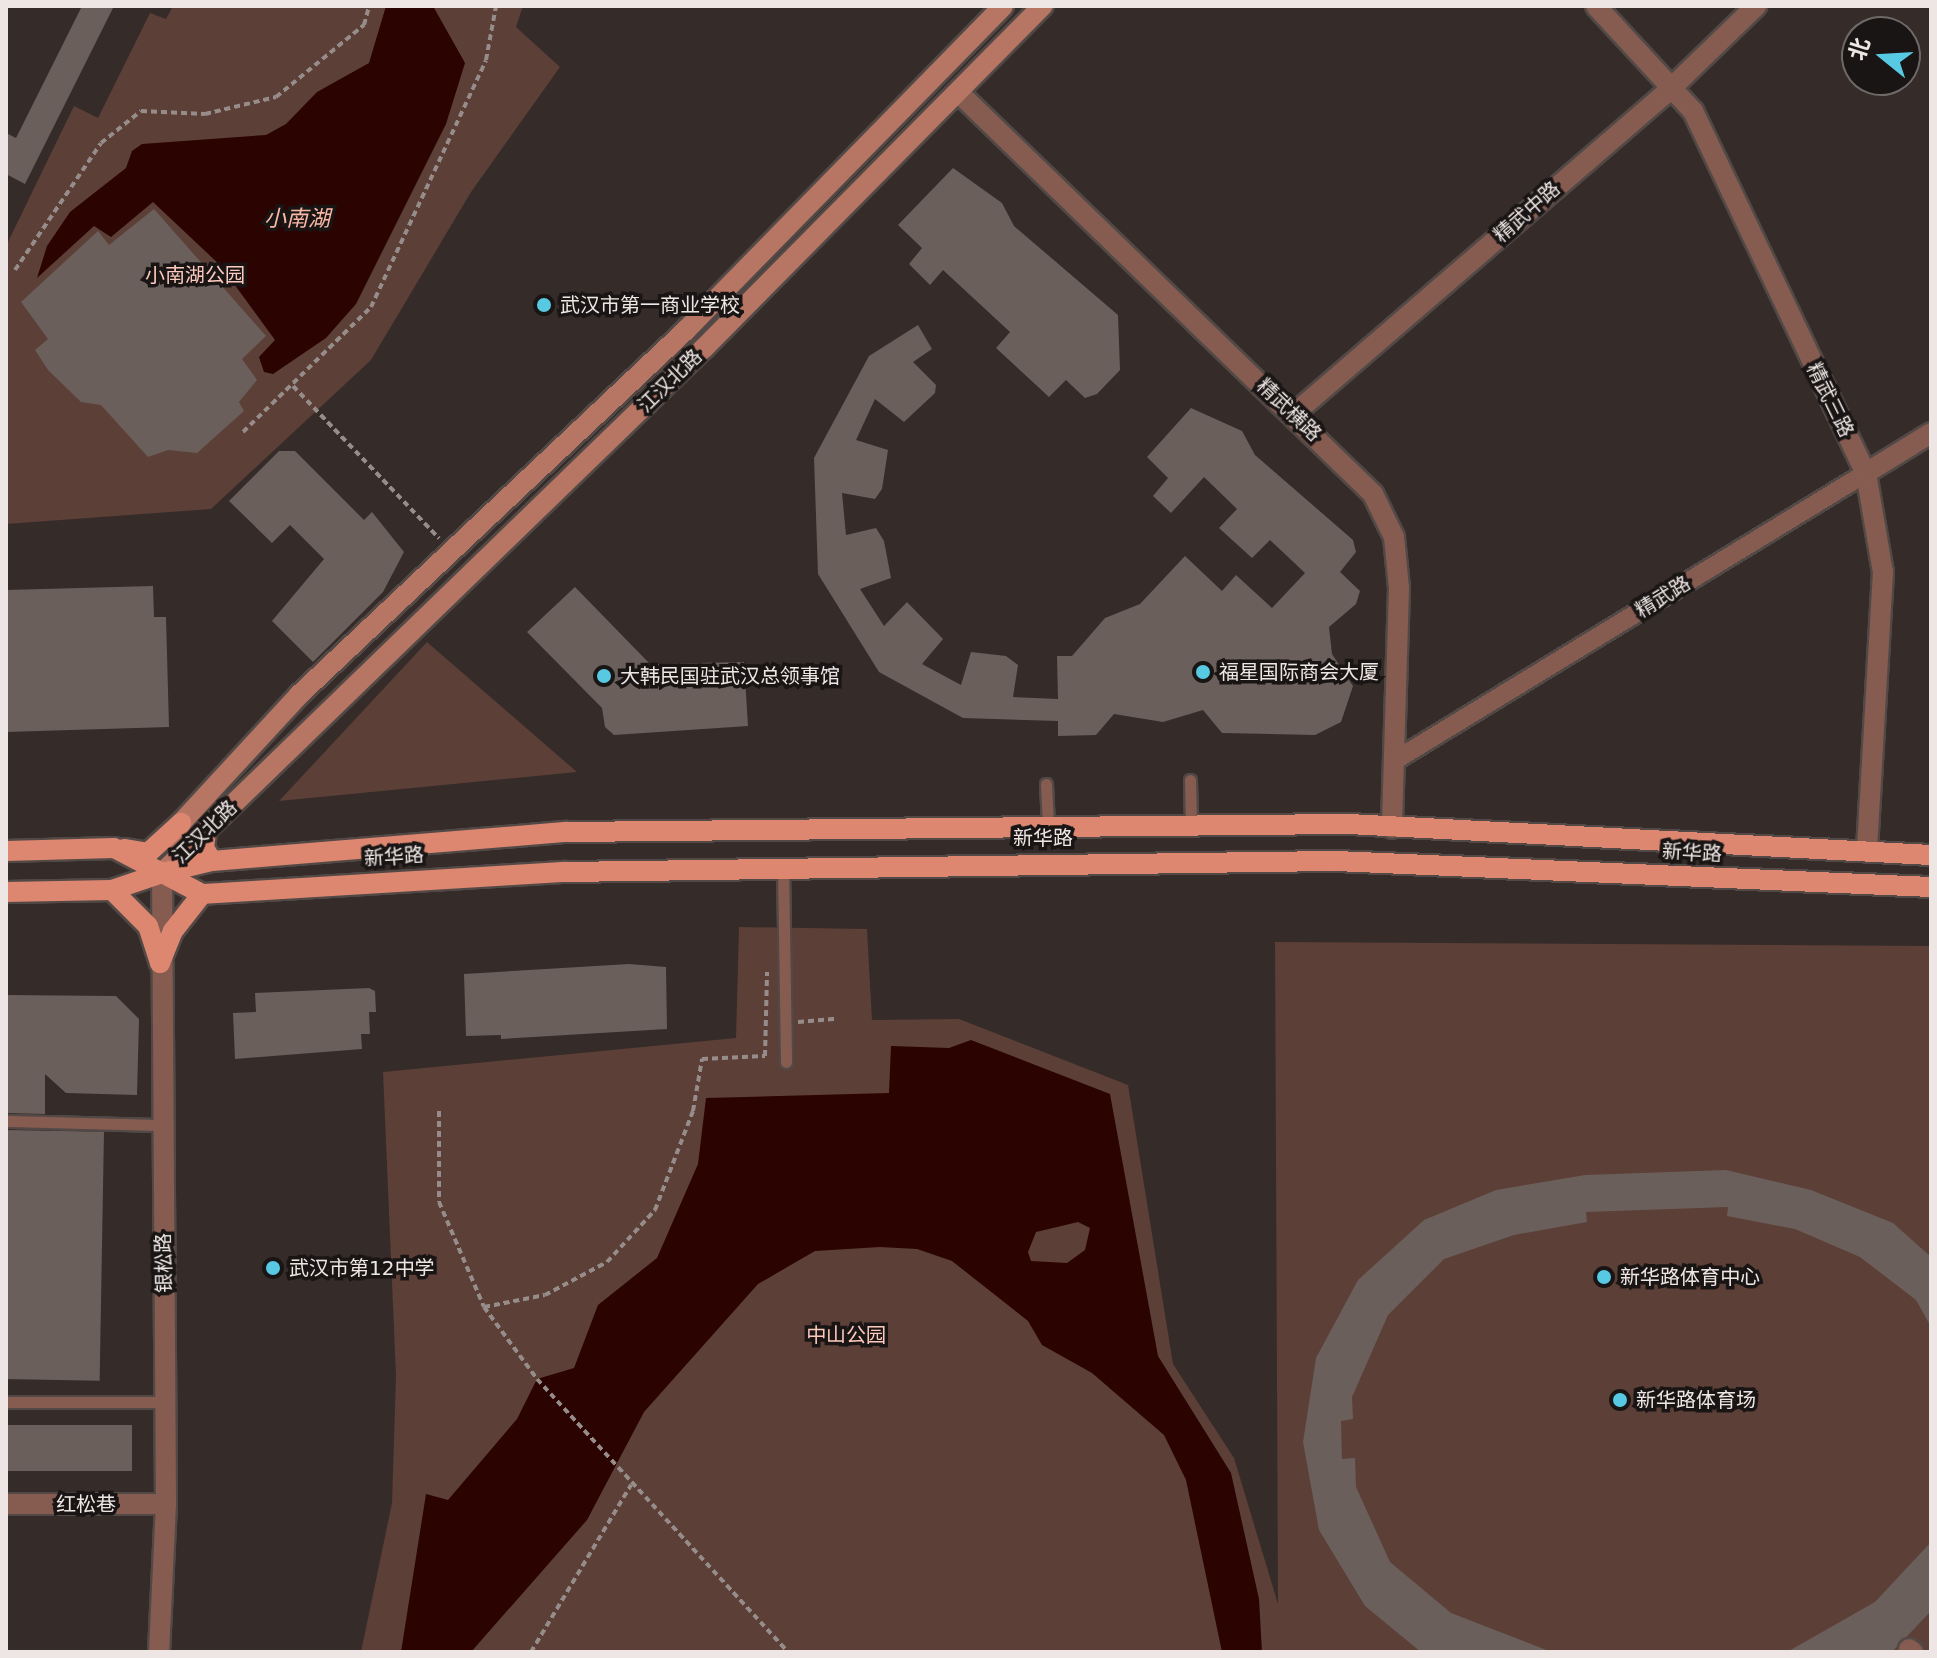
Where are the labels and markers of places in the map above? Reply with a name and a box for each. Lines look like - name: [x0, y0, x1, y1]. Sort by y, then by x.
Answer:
- place label: 武汉市第一商业学校: [560, 293, 740, 317]
- marker: 武汉市第一商业学校: [535, 296, 553, 314]
- place label: 福星国际商会大厦: [1219, 660, 1379, 684]
- marker: 福星国际商会大厦: [1194, 663, 1212, 681]
- place label: 大韩民国驻武汉总领事馆: [620, 664, 840, 688]
- marker: 大韩民国驻武汉总领事馆: [595, 667, 613, 685]
- place label: 武汉市第12中学: [289, 1256, 434, 1280]
- marker: 武汉市第12中学: [264, 1259, 282, 1277]
- place label: 新华路体育中心: [1620, 1265, 1760, 1289]
- marker: 新华路体育中心: [1595, 1268, 1613, 1286]
- place label: 新华路体育场: [1636, 1388, 1756, 1412]
- marker: 新华路体育场: [1611, 1391, 1629, 1409]

